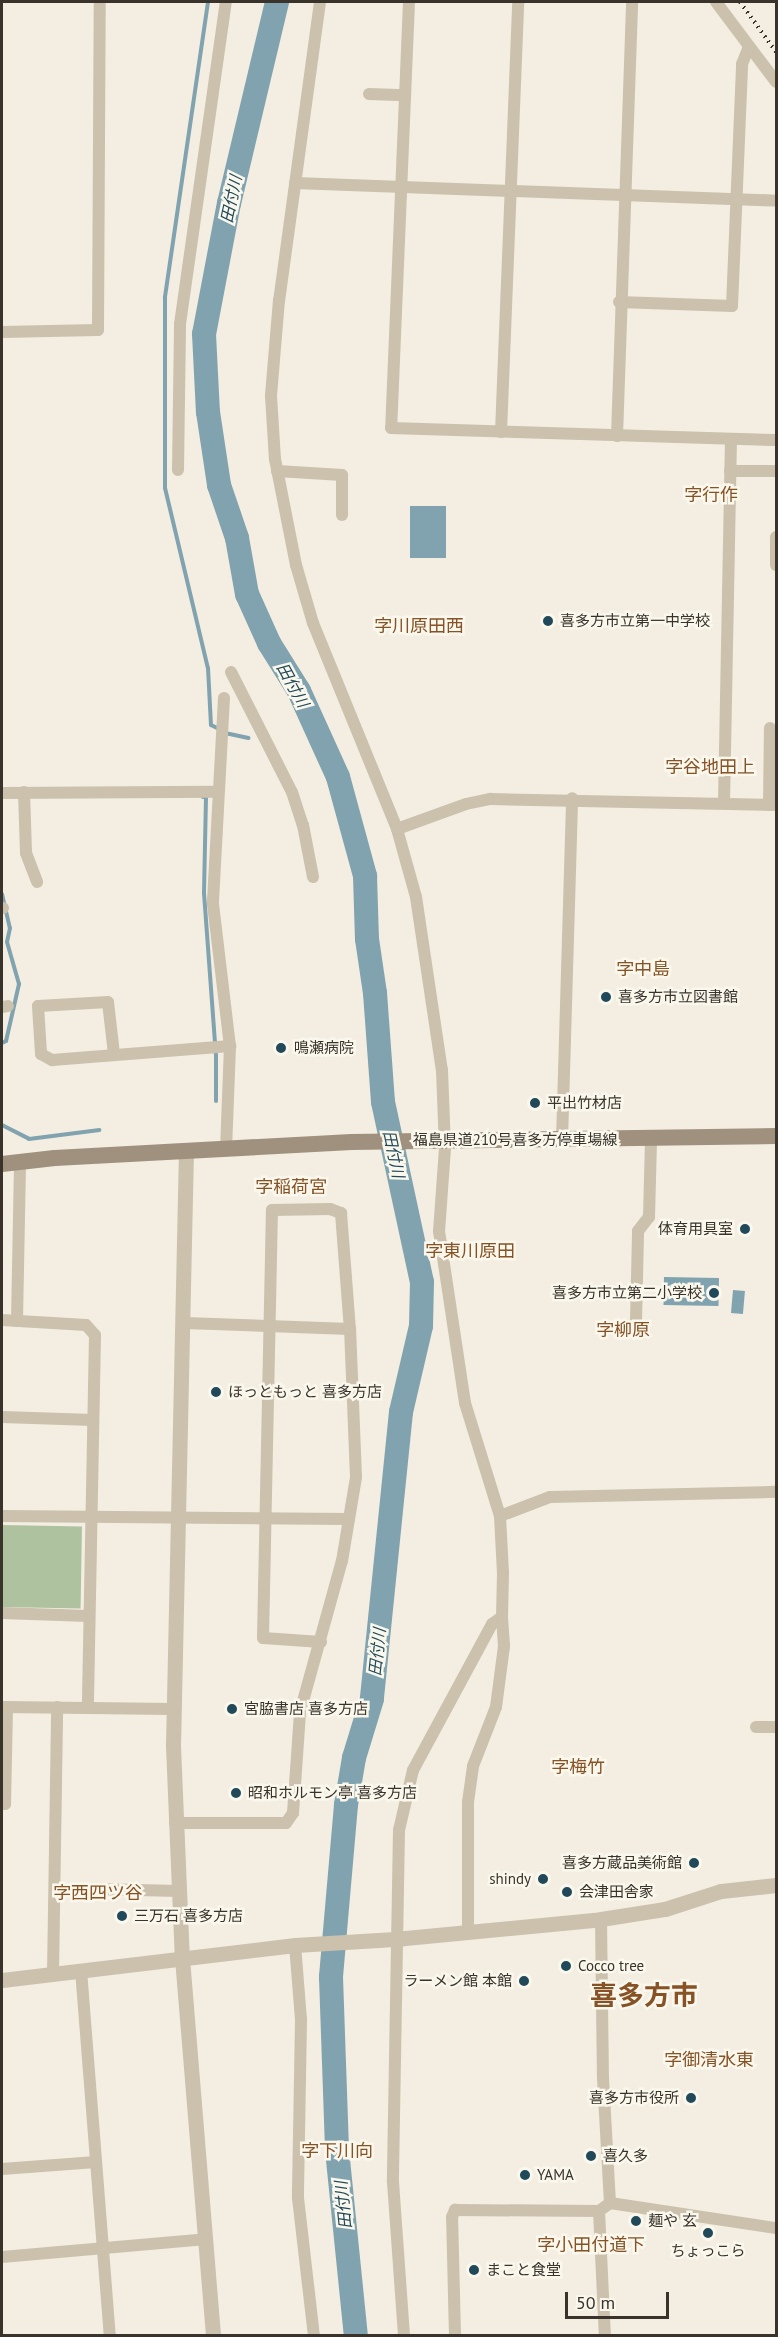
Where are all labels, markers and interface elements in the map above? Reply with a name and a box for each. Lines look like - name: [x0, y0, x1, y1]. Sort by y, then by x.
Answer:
- water label: 田付川: [217, 174, 245, 224]
- district label: 字行作: [684, 484, 738, 506]
- place label: 喜多方市立第一中学校: [560, 612, 710, 630]
- marker: 喜多方市立第一中学校: [541, 614, 555, 628]
- district label: 字川原田西: [374, 615, 464, 637]
- water label: 田付川: [273, 659, 313, 711]
- district label: 字谷地田上: [665, 756, 755, 778]
- district label: 字中島: [616, 958, 670, 980]
- place label: 喜多方市立図書館: [618, 988, 738, 1006]
- marker: 喜多方市立図書館: [599, 990, 613, 1004]
- marker: 鳴瀬病院: [272, 1039, 290, 1057]
- place label: 鳴瀬病院: [294, 1039, 354, 1057]
- place label: 平出竹材店: [547, 1094, 622, 1112]
- marker: 平出竹材店: [528, 1096, 542, 1110]
- water label: 田付川: [380, 1129, 408, 1179]
- street label: 福島県道210号喜多方停車場線: [413, 1131, 617, 1149]
- district label: 字稲荷宮: [255, 1176, 327, 1198]
- place label: 体育用具室: [658, 1220, 733, 1238]
- marker: 体育用具室: [738, 1222, 752, 1236]
- district label: 字東川原田: [425, 1240, 515, 1262]
- place label: 喜多方市立第二小学校: [552, 1284, 702, 1302]
- marker: 喜多方市立第二小学校: [707, 1286, 721, 1300]
- district label: 字柳原: [596, 1319, 650, 1341]
- place label: ほっともっと 喜多方店: [228, 1383, 382, 1401]
- marker: ほっともっと 喜多方店: [209, 1385, 223, 1399]
- water label: 田付川: [365, 1627, 389, 1677]
- place label: 宮脇書店 喜多方店: [244, 1700, 368, 1718]
- marker: 宮脇書店 喜多方店: [225, 1702, 239, 1716]
- district label: 字梅竹: [551, 1756, 605, 1778]
- place label: 昭和ホルモン亭 喜多方店: [248, 1784, 417, 1802]
- marker: 昭和ホルモン亭 喜多方店: [229, 1786, 243, 1800]
- place label: 喜多方蔵品美術館: [562, 1854, 682, 1872]
- marker: 喜多方蔵品美術館: [687, 1856, 701, 1870]
- place label: shindy: [489, 1870, 531, 1888]
- marker: shindy: [536, 1872, 550, 1886]
- district label: 字西四ツ谷: [53, 1882, 143, 1904]
- place label: 会津田舎家: [579, 1883, 654, 1901]
- marker: 会津田舎家: [560, 1885, 574, 1899]
- place label: 三万石 喜多方店: [134, 1907, 243, 1925]
- marker: 三万石 喜多方店: [115, 1909, 129, 1923]
- place label: Cocco tree: [578, 1957, 644, 1975]
- marker: Cocco tree: [559, 1959, 573, 1973]
- place label: ラーメン館 本館: [403, 1972, 512, 1990]
- marker: ラーメン館 本館: [517, 1974, 531, 1988]
- district label: 喜多方市: [590, 1980, 698, 2012]
- district label: 字御清水東: [664, 2049, 754, 2071]
- place label: 喜多方市役所: [589, 2089, 679, 2107]
- marker: 喜多方市役所: [684, 2091, 698, 2105]
- district label: 字下川向: [301, 2140, 373, 2162]
- place label: 喜久多: [603, 2147, 648, 2165]
- marker: 喜久多: [584, 2149, 598, 2163]
- place label: YAMA: [537, 2166, 574, 2184]
- marker: YAMA: [518, 2168, 532, 2182]
- water label: 田付川: [331, 2180, 355, 2230]
- place label: 麺や 玄: [648, 2212, 697, 2230]
- marker: 麺や 玄: [629, 2214, 643, 2228]
- marker: ちょっこら: [701, 2226, 715, 2240]
- district label: 字小田付道下: [537, 2234, 645, 2256]
- place label: ちょっこら: [671, 2242, 745, 2260]
- place label: まこと食堂: [486, 2261, 561, 2279]
- marker: まこと食堂: [467, 2263, 481, 2277]
- scale bar: [568, 2280, 672, 2318]
- text: 50 m: [576, 2291, 615, 2314]

